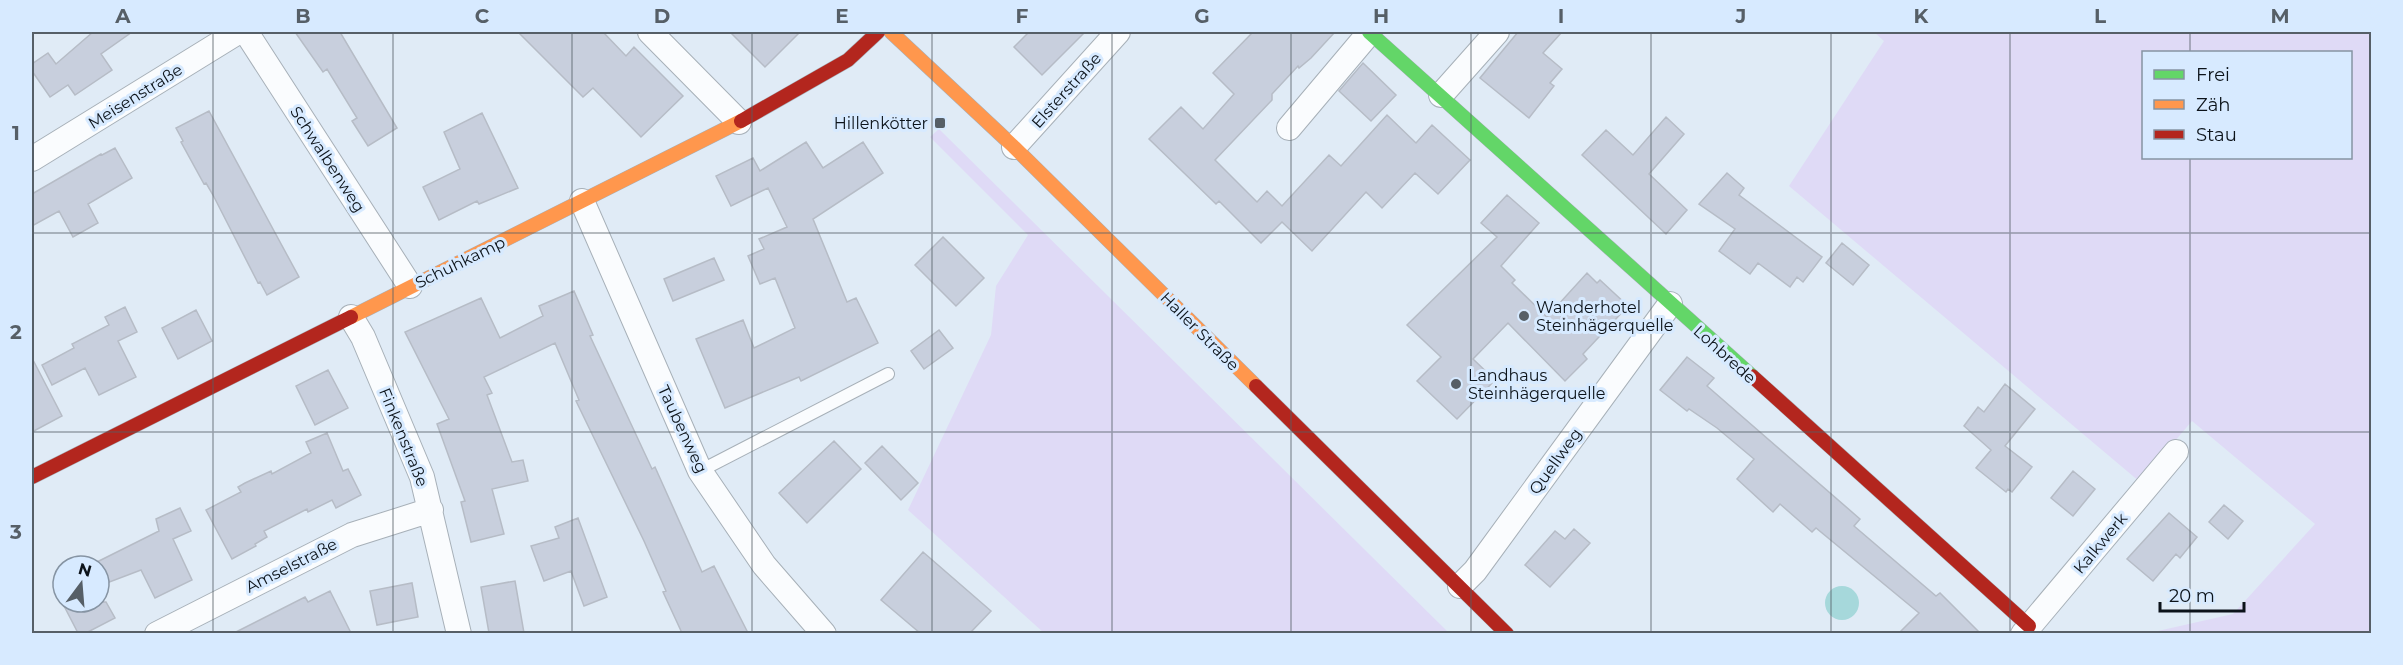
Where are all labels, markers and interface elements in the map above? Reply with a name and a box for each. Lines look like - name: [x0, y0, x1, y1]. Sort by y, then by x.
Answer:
- text: A: [114, 4, 131, 28]
- text: B: [295, 4, 311, 28]
- text: C: [475, 4, 490, 28]
- text: D: [654, 4, 670, 28]
- text: E: [835, 4, 849, 28]
- text: F: [1016, 4, 1029, 28]
- text: G: [1194, 4, 1210, 28]
- text: H: [1373, 4, 1389, 28]
- text: I: [1558, 4, 1564, 28]
- text: J: [1735, 4, 1746, 28]
- text: K: [1914, 4, 1930, 28]
- text: L: [2094, 4, 2106, 28]
- text: M: [2270, 4, 2290, 28]
- street label: Elsterstraße: [1028, 49, 1105, 132]
- legend: [2142, 51, 2352, 159]
- street label: Meisenstraße: [85, 60, 186, 133]
- text: Frei: [2196, 64, 2230, 86]
- text: Zäh: [2196, 94, 2231, 116]
- street label: Schwalbenweg: [286, 103, 369, 216]
- place label: Hillenkötter: [834, 114, 928, 133]
- marker: Hillenkötter: [933, 116, 947, 130]
- text: 1: [12, 121, 20, 145]
- text: Stau: [2196, 124, 2237, 146]
- street label: Schuhkamp: [412, 232, 508, 292]
- street label: Haller Straße: [1156, 288, 1243, 375]
- place label: Wanderhotel Steinhägerquelle: [1536, 298, 1673, 335]
- marker: Wanderhotel Steinhägerquelle: [1517, 309, 1531, 323]
- text: 2: [10, 320, 22, 344]
- street label: Lohbrede: [1690, 321, 1760, 387]
- place label: Landhaus Steinhägerquelle: [1468, 366, 1605, 403]
- marker: Landhaus Steinhägerquelle: [1449, 377, 1463, 391]
- street label: Taubenweg: [654, 382, 711, 476]
- street label: Finkenstraße: [375, 385, 432, 489]
- street label: Quellweg: [1525, 425, 1586, 498]
- street label: Kalkwerk: [2070, 509, 2132, 578]
- text: 3: [9, 520, 22, 544]
- street label: Amselstraße: [242, 534, 340, 597]
- north arrow: [51, 554, 111, 614]
- text: N: [76, 559, 94, 581]
- scale bar: [2160, 575, 2244, 613]
- text: 20 m: [2169, 585, 2215, 607]

